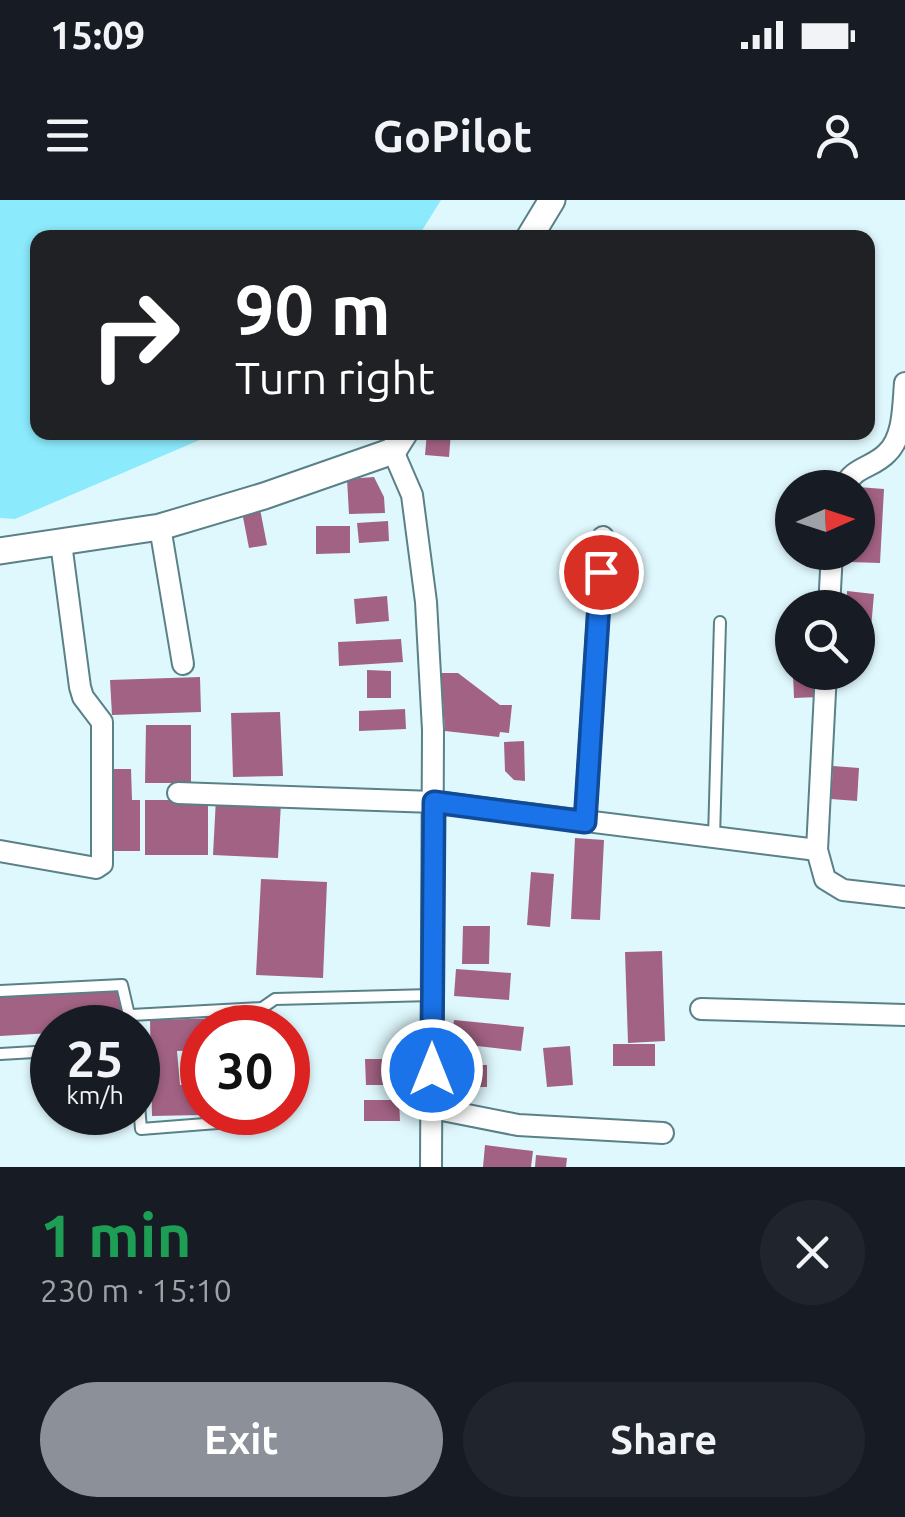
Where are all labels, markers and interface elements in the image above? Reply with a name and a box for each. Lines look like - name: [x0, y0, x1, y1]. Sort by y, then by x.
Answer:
- text: 15:09: [50, 14, 145, 56]
- icon: menu: [40, 108, 95, 163]
- icon: person: [810, 108, 865, 163]
- text: GoPilot: [373, 110, 532, 161]
- icon: right: [70, 270, 200, 400]
- text: 90 m: [235, 270, 391, 348]
- text: Turn right: [235, 352, 435, 403]
- north arrow: [775, 470, 875, 570]
- map controls: [775, 470, 875, 690]
- pin: [559, 530, 644, 615]
- icon: arrive: [574, 545, 629, 600]
- button: search: [775, 590, 875, 690]
- speed limit sign: 30: [180, 1005, 310, 1135]
- position arrow: [380, 1018, 484, 1122]
- text: 25: [67, 1030, 123, 1086]
- text: km/h: [66, 1081, 124, 1109]
- button: close: [760, 1200, 865, 1305]
- text: 1 min: [40, 1201, 192, 1268]
- text: 230 m · 15:10: [40, 1272, 232, 1308]
- button: Exit: [40, 1382, 443, 1497]
- button: Share: [463, 1382, 865, 1497]

